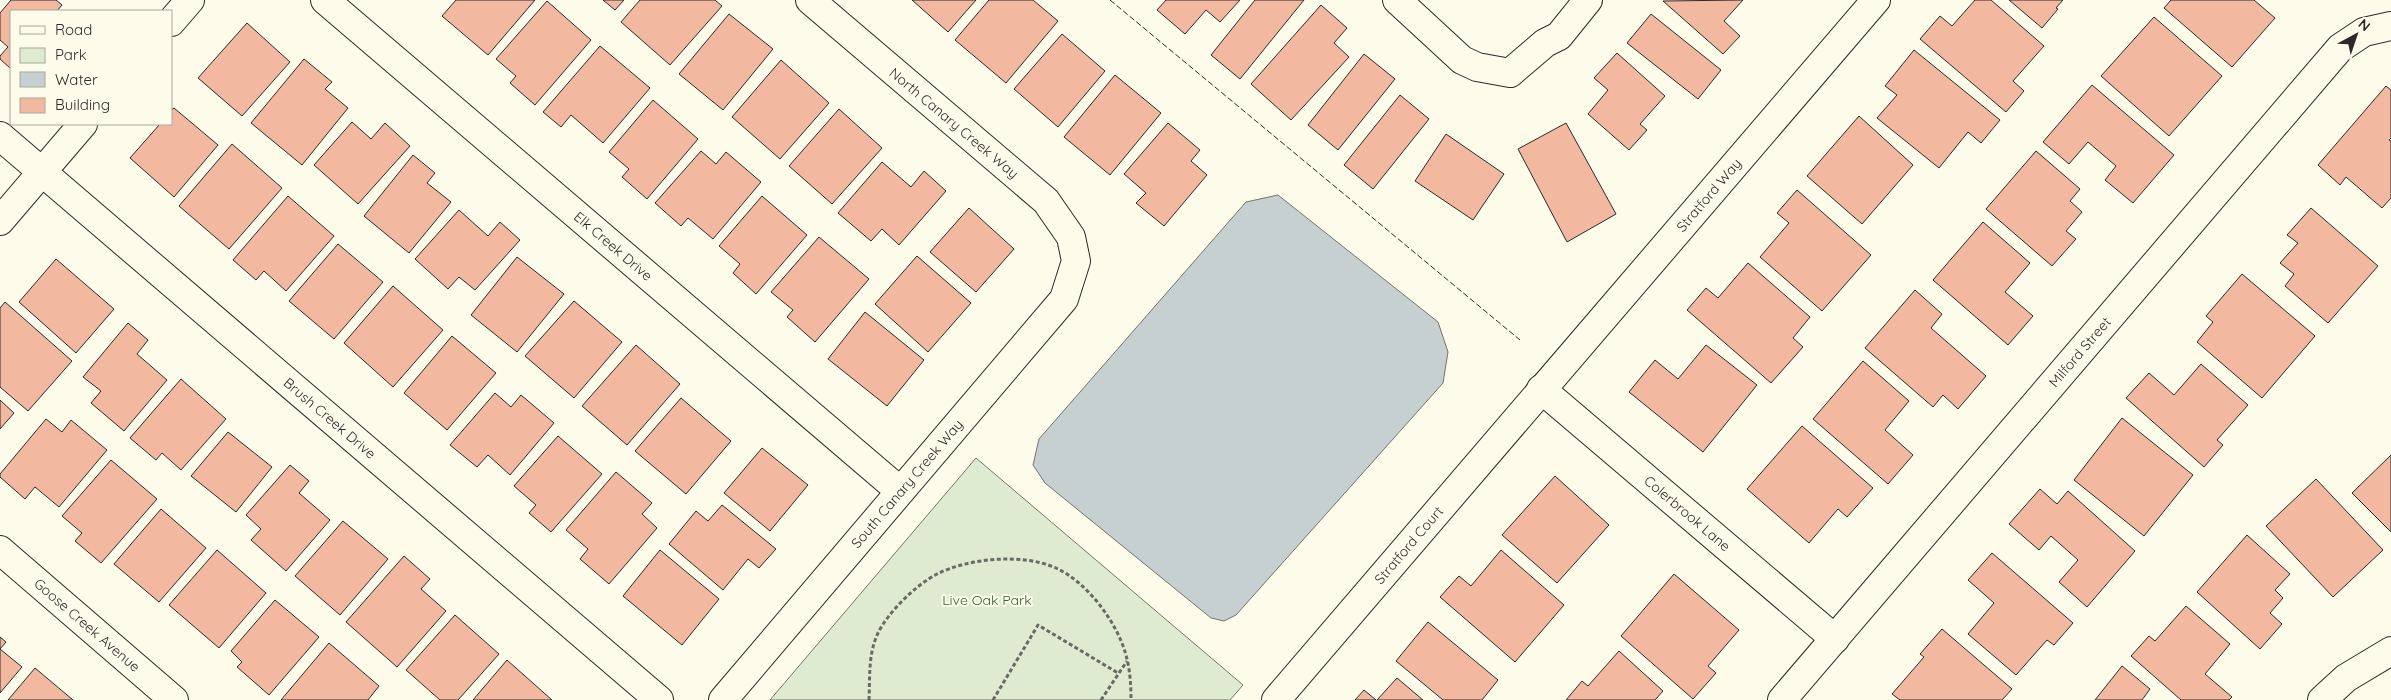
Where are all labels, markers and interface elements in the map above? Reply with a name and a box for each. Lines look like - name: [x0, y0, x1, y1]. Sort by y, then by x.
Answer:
- legend: [10, 10, 172, 125]
- north arrow: [2331, 10, 2381, 60]
- text: N: [2355, 15, 2374, 35]
- text: Road: [55, 20, 92, 39]
- text: Park: [55, 45, 87, 64]
- street label: North Canary Creek Way: [886, 64, 1022, 182]
- text: Water: [55, 70, 98, 89]
- text: Building: [55, 95, 110, 114]
- street label: Stratford Way: [1672, 155, 1745, 235]
- street label: Elk Creek Drive: [570, 208, 656, 285]
- street label: Milford Street: [2045, 313, 2115, 391]
- street label: Brush Creek Drive: [280, 374, 380, 463]
- street label: South Canary Creek Way: [847, 416, 967, 552]
- street label: Colerbrook Lane: [1640, 472, 1734, 555]
- street label: Stratford Court: [1370, 502, 1447, 588]
- street label: Goose Creek Avenue: [30, 574, 144, 676]
- park label: Live Oak Park: [942, 591, 1032, 609]

